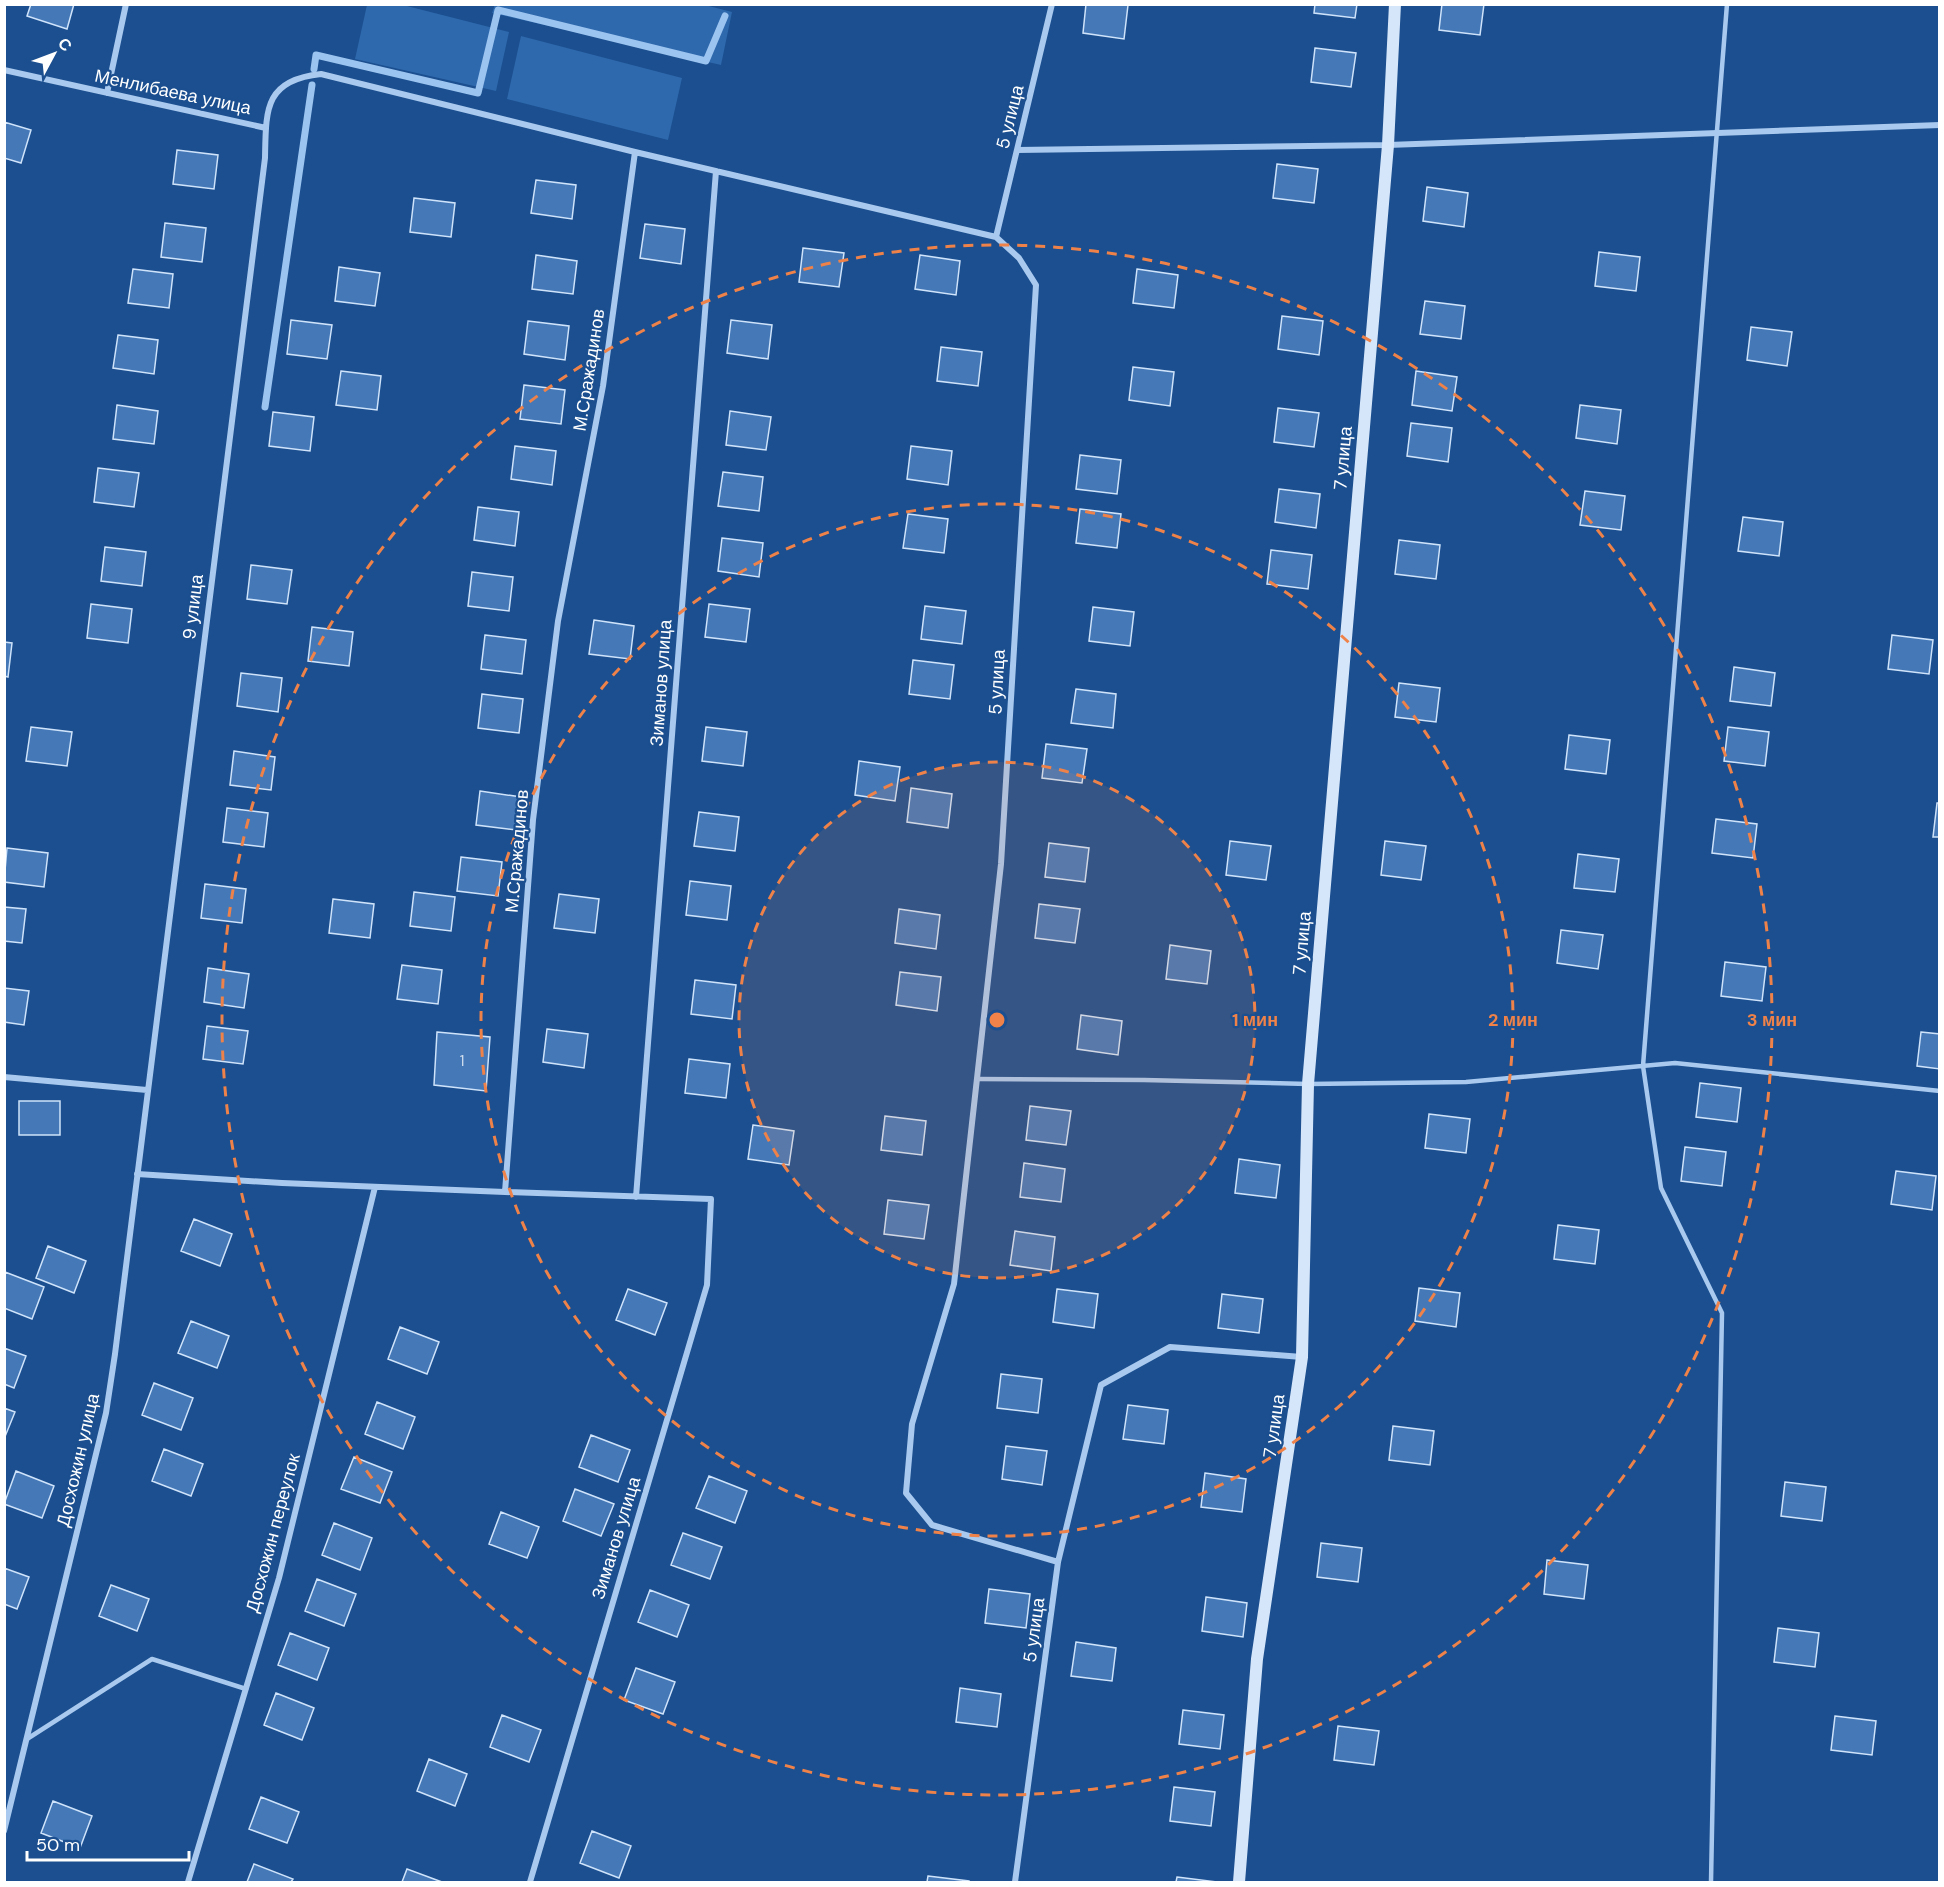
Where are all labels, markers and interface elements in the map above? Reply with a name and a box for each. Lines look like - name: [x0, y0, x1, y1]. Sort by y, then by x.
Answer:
- north arrow: [24, 24, 84, 84]
- text: С: [53, 33, 77, 56]
- street label: Менлибаева улица: [93, 64, 254, 120]
- street label: 5 улица: [990, 81, 1030, 152]
- street label: М.Сражадинов: [567, 307, 611, 433]
- street label: 7 улица: [1328, 424, 1358, 491]
- street label: 9 улица: [177, 572, 209, 641]
- street label: Зиманов улица: [645, 618, 677, 747]
- street label: 5 улица: [983, 648, 1011, 715]
- street label: М.Сражадинов: [500, 788, 534, 914]
- street label: 7 улица: [1287, 909, 1317, 976]
- text: 1 мин: [1232, 1008, 1278, 1032]
- text: 2 мин: [1488, 1008, 1538, 1032]
- text: 3 мин: [1747, 1008, 1797, 1032]
- centre of rings: [987, 1010, 1007, 1030]
- house number: 1: [460, 1051, 464, 1071]
- street label: Досхожин улица: [51, 1390, 105, 1529]
- street label: 7 улица: [1258, 1392, 1290, 1459]
- street label: Досхожин переулок: [240, 1451, 306, 1615]
- street label: Зиманов улица: [586, 1473, 646, 1602]
- street label: 5 улица: [1018, 1595, 1051, 1664]
- scale bar: [27, 1824, 189, 1862]
- text: 50 m: [36, 1833, 80, 1857]

